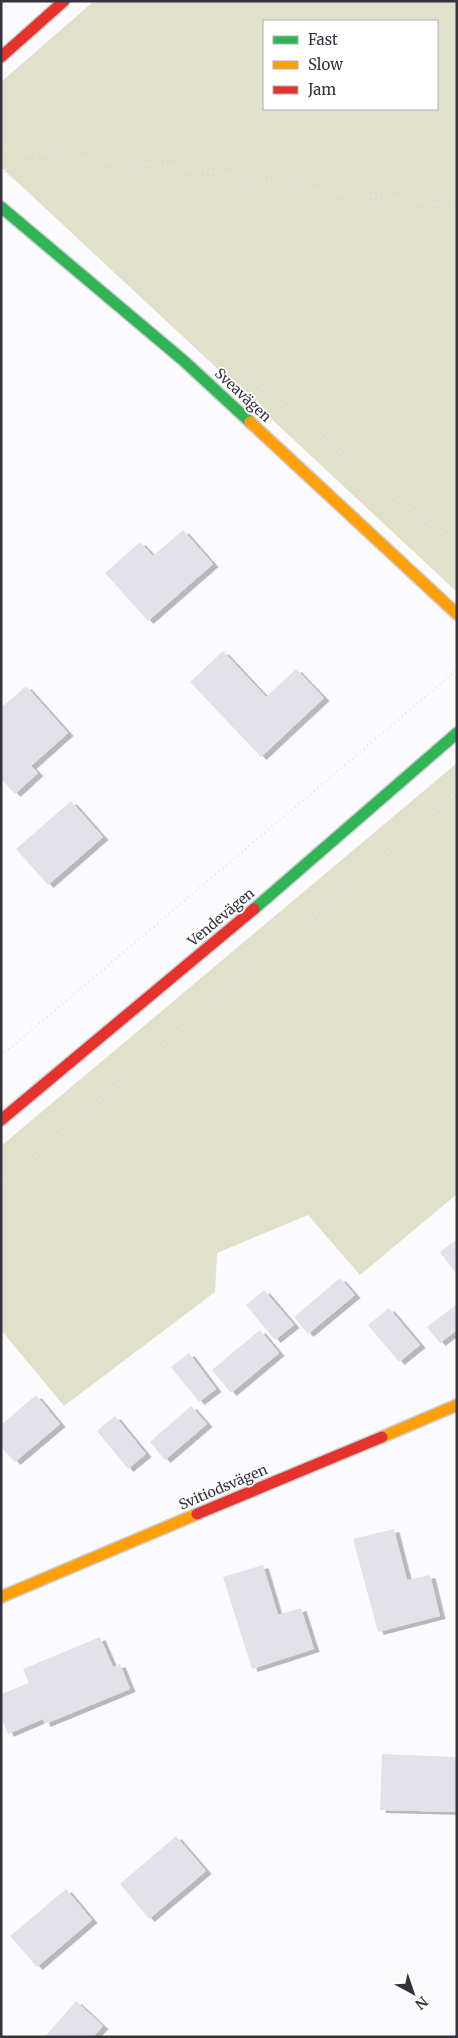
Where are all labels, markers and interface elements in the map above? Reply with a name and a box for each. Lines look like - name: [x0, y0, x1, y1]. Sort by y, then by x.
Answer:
- legend: [263, 20, 438, 110]
- text: Fast: [308, 30, 338, 49]
- text: Slow: [308, 55, 343, 74]
- text: Jam: [307, 80, 336, 99]
- street label: Sveavägen: [211, 364, 275, 426]
- street label: Vendevägen: [183, 884, 258, 951]
- street label: Svitiodsvägen: [176, 1460, 270, 1514]
- north arrow: [388, 1968, 438, 2018]
- text: N: [411, 1993, 431, 2013]

